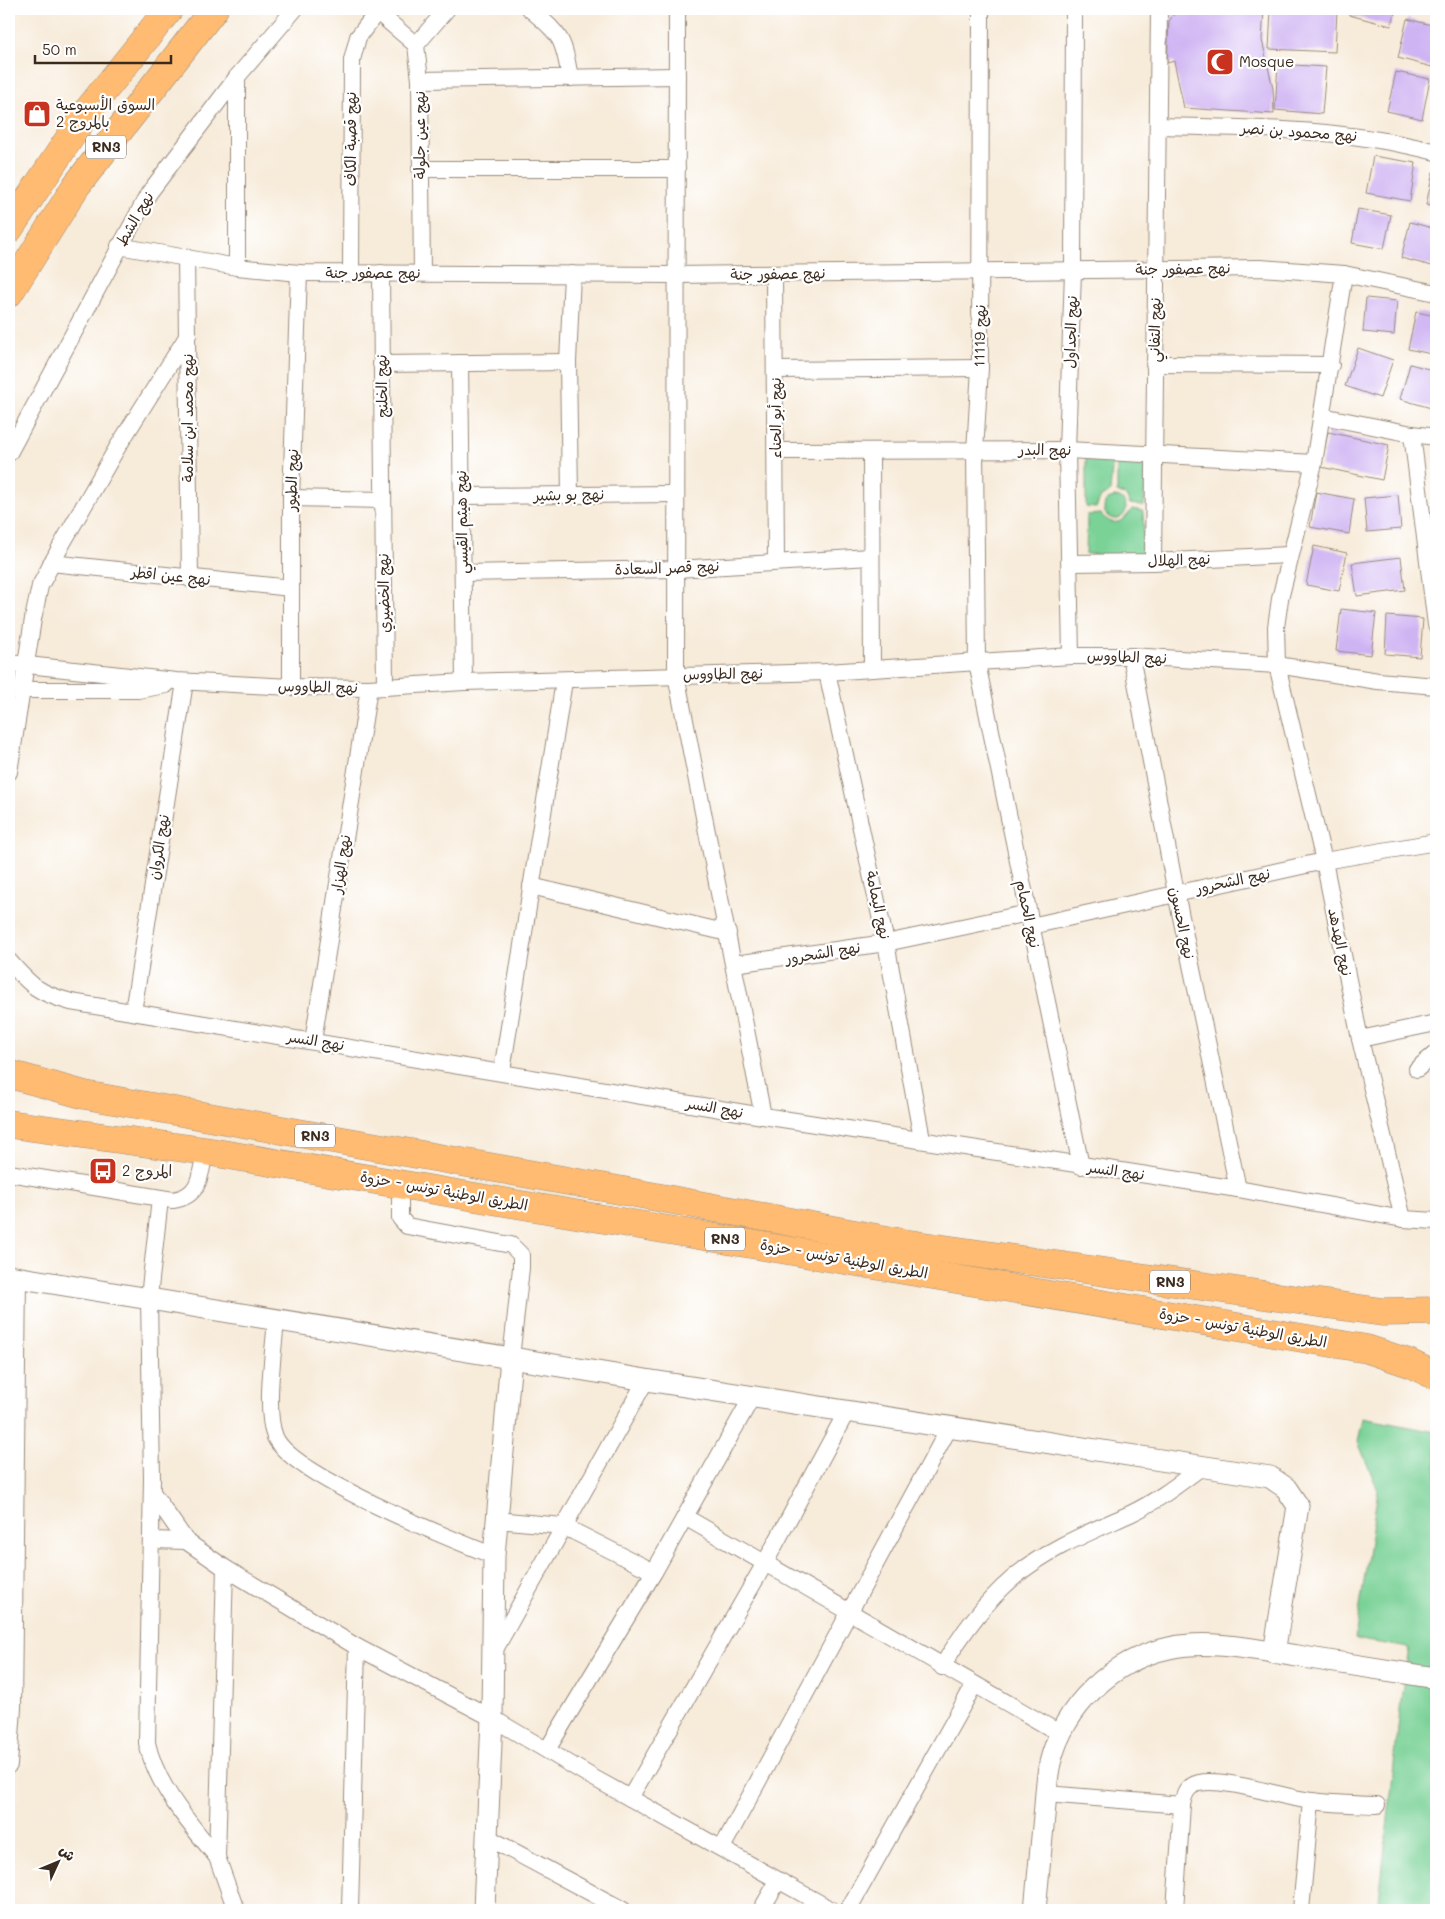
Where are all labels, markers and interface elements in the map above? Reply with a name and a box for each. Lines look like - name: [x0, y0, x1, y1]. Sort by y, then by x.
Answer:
- scale bar: [35, 32, 171, 64]
- text: 50 m: [42, 39, 77, 59]
- mosque icon: Mosque: [1205, 47, 1235, 77]
- place label: Mosque: [1239, 51, 1294, 71]
- street label: نهج عين جلولة: [409, 91, 430, 179]
- street label: نهج قصبة الكاف: [340, 92, 361, 186]
- place label: السوق الأسبوعية بالمروج 2: [56, 94, 155, 132]
- shop icon: السوق الأسبوعية بالمروج 2: [22, 99, 52, 129]
- street label: نهج محمود بن نصر: [1238, 117, 1358, 146]
- road number: RN3: [86, 136, 126, 158]
- street label: نهج الشط: [111, 188, 159, 250]
- street label: نهج عصفور جنة: [1135, 257, 1231, 280]
- street label: نهج عصفور جنة: [325, 262, 421, 283]
- street label: نهج عصفور جنة: [730, 262, 826, 285]
- street label: نهج الجداول: [1059, 295, 1082, 369]
- street label: نهج التفاني: [1143, 297, 1169, 363]
- street label: نهج 11119: [968, 304, 991, 368]
- street label: نهج محمد ابن سلامة: [177, 354, 198, 482]
- street label: نهج الخلنج: [370, 354, 393, 418]
- street label: نهج أبو الحناء: [765, 377, 786, 459]
- street label: نهج البدر: [1018, 439, 1071, 460]
- street label: نهج الطيور: [280, 448, 303, 513]
- street label: نهج هيثم القيسي: [450, 470, 476, 574]
- street label: نهج بو بشير: [532, 483, 604, 506]
- street label: نهج الهلال: [1147, 548, 1211, 571]
- street label: نهج الخضيري: [372, 553, 396, 633]
- street label: نهج قصر السعادة: [614, 555, 720, 580]
- street label: نهج عين اقطر: [128, 561, 212, 590]
- street label: نهج الطاووس: [1087, 645, 1167, 668]
- street label: نهج الطاووس: [683, 662, 763, 685]
- street label: نهج الطاووس: [278, 675, 358, 698]
- street label: نهج الكروان: [143, 813, 174, 881]
- street label: نهج الهزار: [325, 833, 356, 896]
- street label: نهج الشحرور: [1193, 862, 1272, 899]
- street label: نهج اليمامة: [861, 869, 896, 941]
- street label: نهج الحمام: [1010, 878, 1046, 950]
- street label: نهج الحسون: [1165, 885, 1200, 961]
- street label: نهج الهدهد: [1323, 906, 1358, 978]
- street label: نهج الشحرور: [783, 936, 862, 969]
- street label: نهج النسر: [284, 1025, 346, 1055]
- street label: نهج النسر: [683, 1092, 745, 1123]
- road number: RN3: [295, 1124, 335, 1148]
- bus stop icon: المروج 2: [88, 1156, 118, 1186]
- street label: نهج النسر: [1084, 1156, 1146, 1185]
- place label: المروج 2: [122, 1160, 172, 1181]
- street label: الطريق الوطنية تونس - حزوة: [359, 1165, 530, 1216]
- road number: RN3: [705, 1228, 745, 1250]
- street label: الطريق الوطنية تونس - حزوة: [759, 1233, 930, 1284]
- road number: RN3: [1150, 1270, 1190, 1294]
- street label: الطريق الوطنية تونس - حزوة: [1158, 1302, 1329, 1353]
- north arrow: [32, 1836, 82, 1886]
- text: ش: [56, 1840, 80, 1865]

